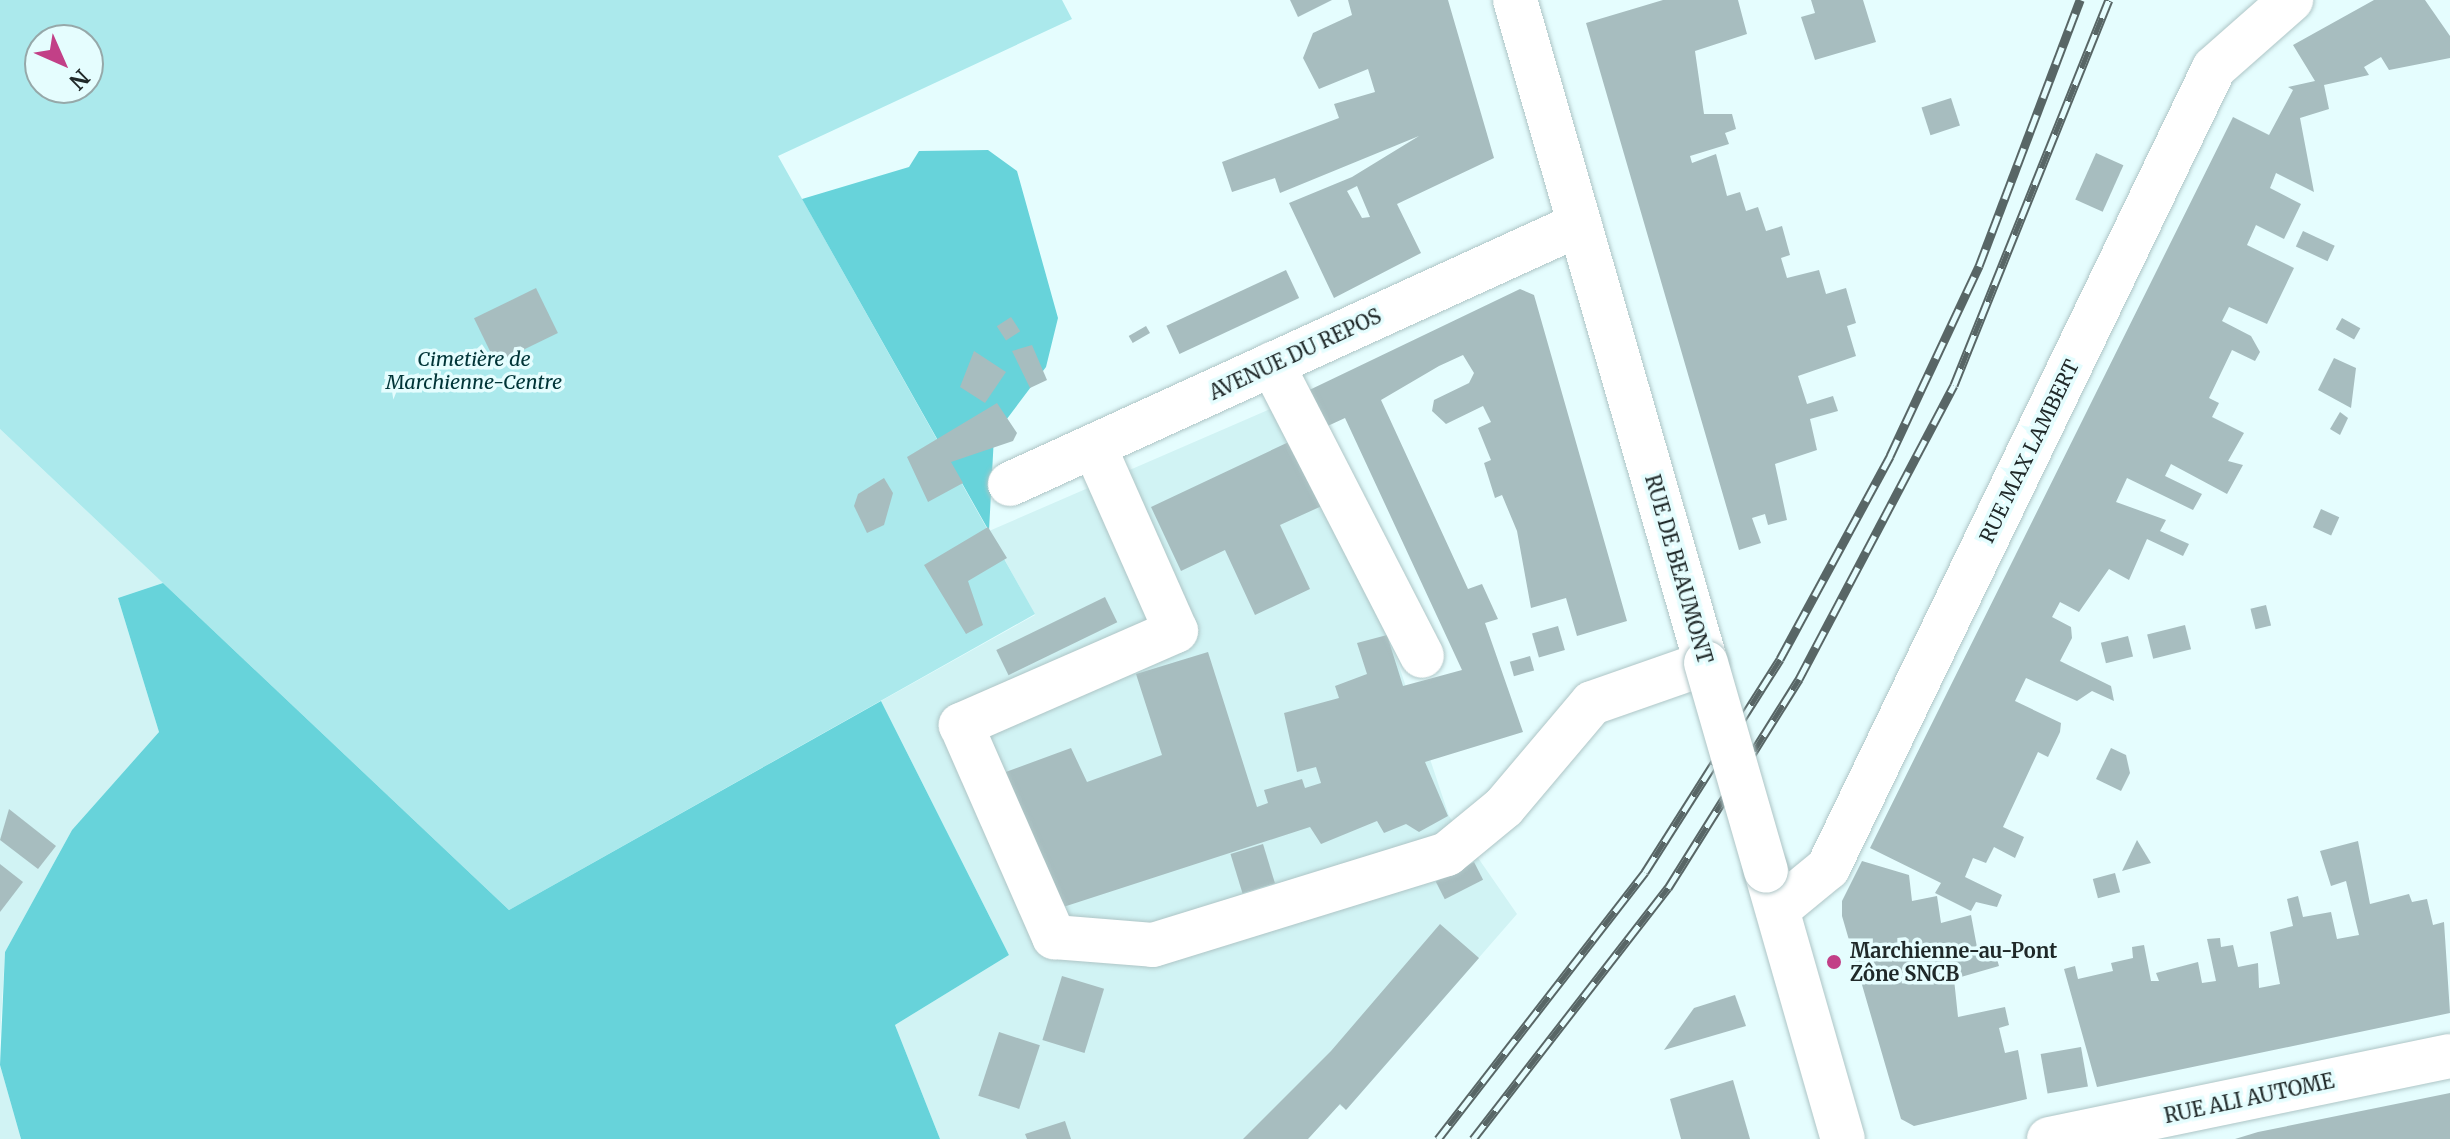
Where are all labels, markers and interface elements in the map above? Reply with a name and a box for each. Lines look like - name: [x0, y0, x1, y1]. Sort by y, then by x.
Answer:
- north arrow: [24, 24, 104, 104]
- text: N: [64, 64, 96, 96]
- street label: AVENUE DU REPOS: [1205, 304, 1385, 404]
- park label: Cimetière de Marchienne-Centre: [386, 347, 562, 394]
- street label: RUE MAX LAMBERT: [1974, 356, 2084, 546]
- street label: RUE DE BEAUMONT: [1641, 472, 1717, 666]
- place label: Marchienne-au-Pont Zône SNCB: [1850, 938, 2057, 985]
- marker: Marchienne-au-Pont Zône SNCB: [1825, 953, 1843, 971]
- street label: RUE ALI AUTOME: [2162, 1068, 2336, 1128]

